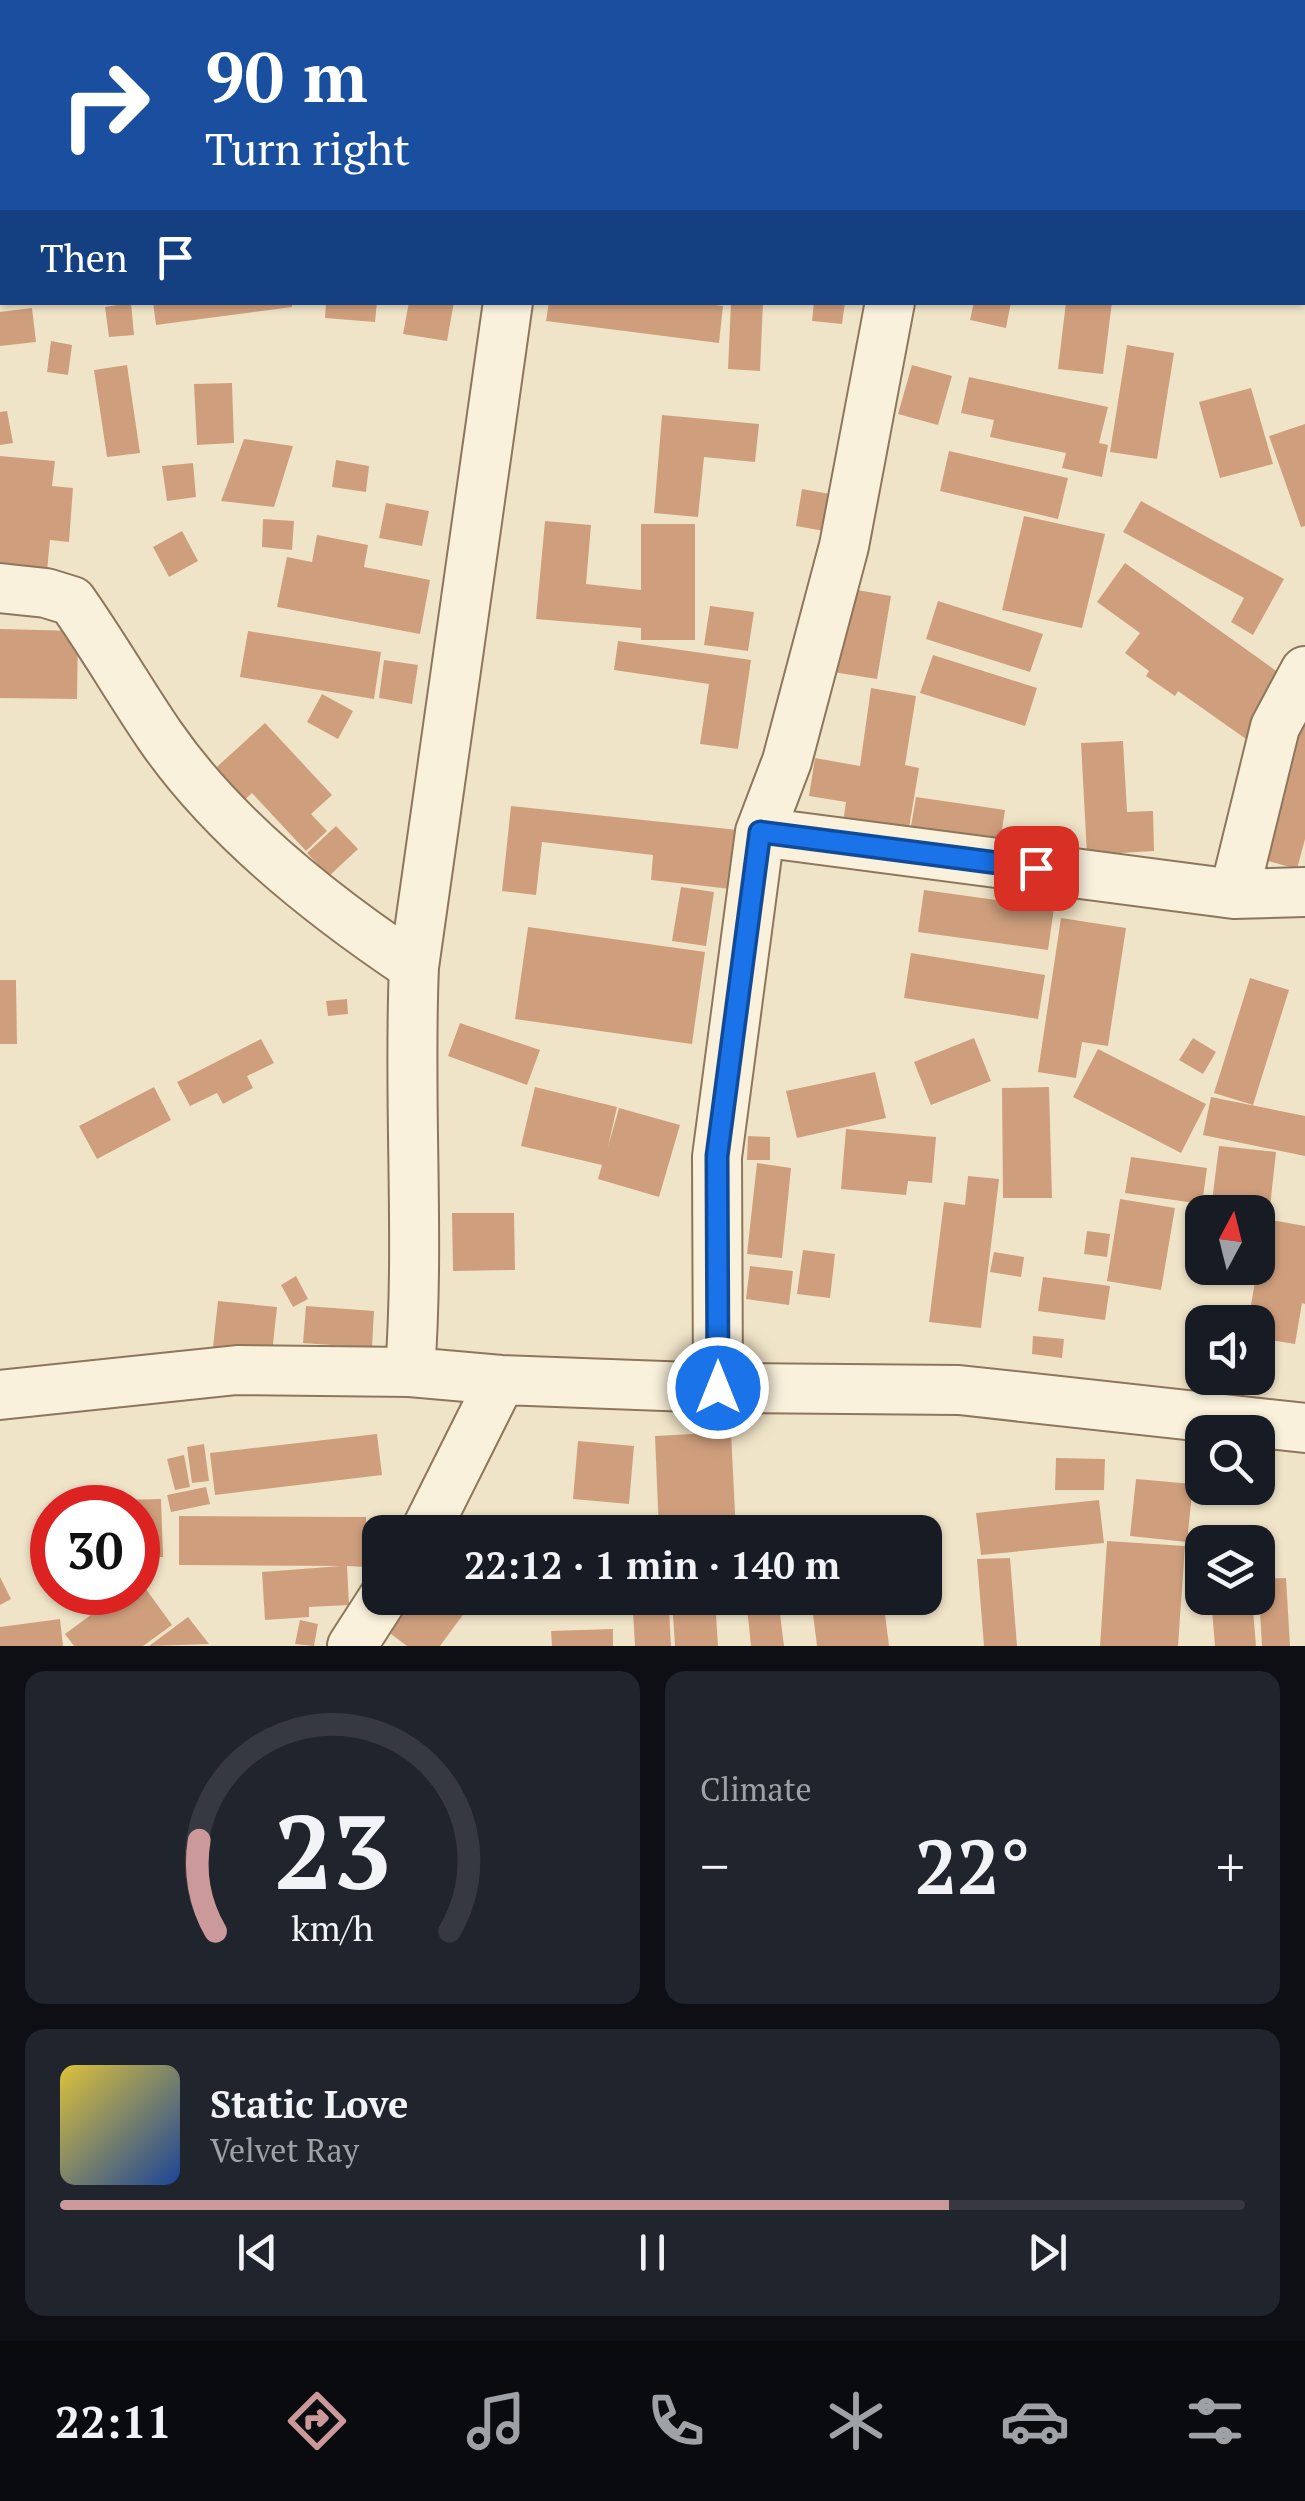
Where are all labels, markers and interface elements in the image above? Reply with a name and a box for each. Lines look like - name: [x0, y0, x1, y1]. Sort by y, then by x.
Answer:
- text: 90 m: [205, 29, 368, 122]
- icon: right: [40, 40, 170, 170]
- text: Turn right: [205, 118, 410, 178]
- icon: arrive: [148, 230, 203, 285]
- text: Then: [40, 233, 128, 283]
- pin: [994, 826, 1079, 911]
- icon: arrive: [1009, 841, 1064, 896]
- north arrow: [1185, 1195, 1275, 1285]
- map controls: [1185, 1195, 1275, 1615]
- button: sound: [1185, 1305, 1275, 1395]
- position arrow: [666, 1336, 770, 1440]
- button: search: [1185, 1415, 1275, 1505]
- speed limit sign: 30: [30, 1485, 160, 1615]
- button: layers: [1185, 1525, 1275, 1615]
- text: 22:12 · 1 min · 140 m: [464, 1540, 840, 1590]
- text: Climate: [700, 1768, 812, 1810]
- text: 23: [274, 1781, 391, 1919]
- text: 22°: [915, 1816, 1030, 1915]
- text: −: [700, 1829, 729, 1902]
- text: +: [1216, 1829, 1245, 1902]
- text: km/h: [291, 1904, 374, 1951]
- text: Static Love: [210, 2079, 408, 2129]
- text: Velvet Ray: [210, 2129, 359, 2171]
- icon: previous: [230, 2225, 285, 2280]
- icon: pause: [625, 2225, 680, 2280]
- icon: next: [1020, 2225, 1075, 2280]
- icon: directions: [282, 2386, 352, 2456]
- icon: music: [461, 2386, 531, 2456]
- icon: phone: [641, 2386, 711, 2456]
- icon: climate: [821, 2386, 891, 2456]
- icon: car: [1000, 2386, 1070, 2456]
- icon: filters: [1180, 2386, 1250, 2456]
- text: 22:11: [55, 2391, 172, 2451]

